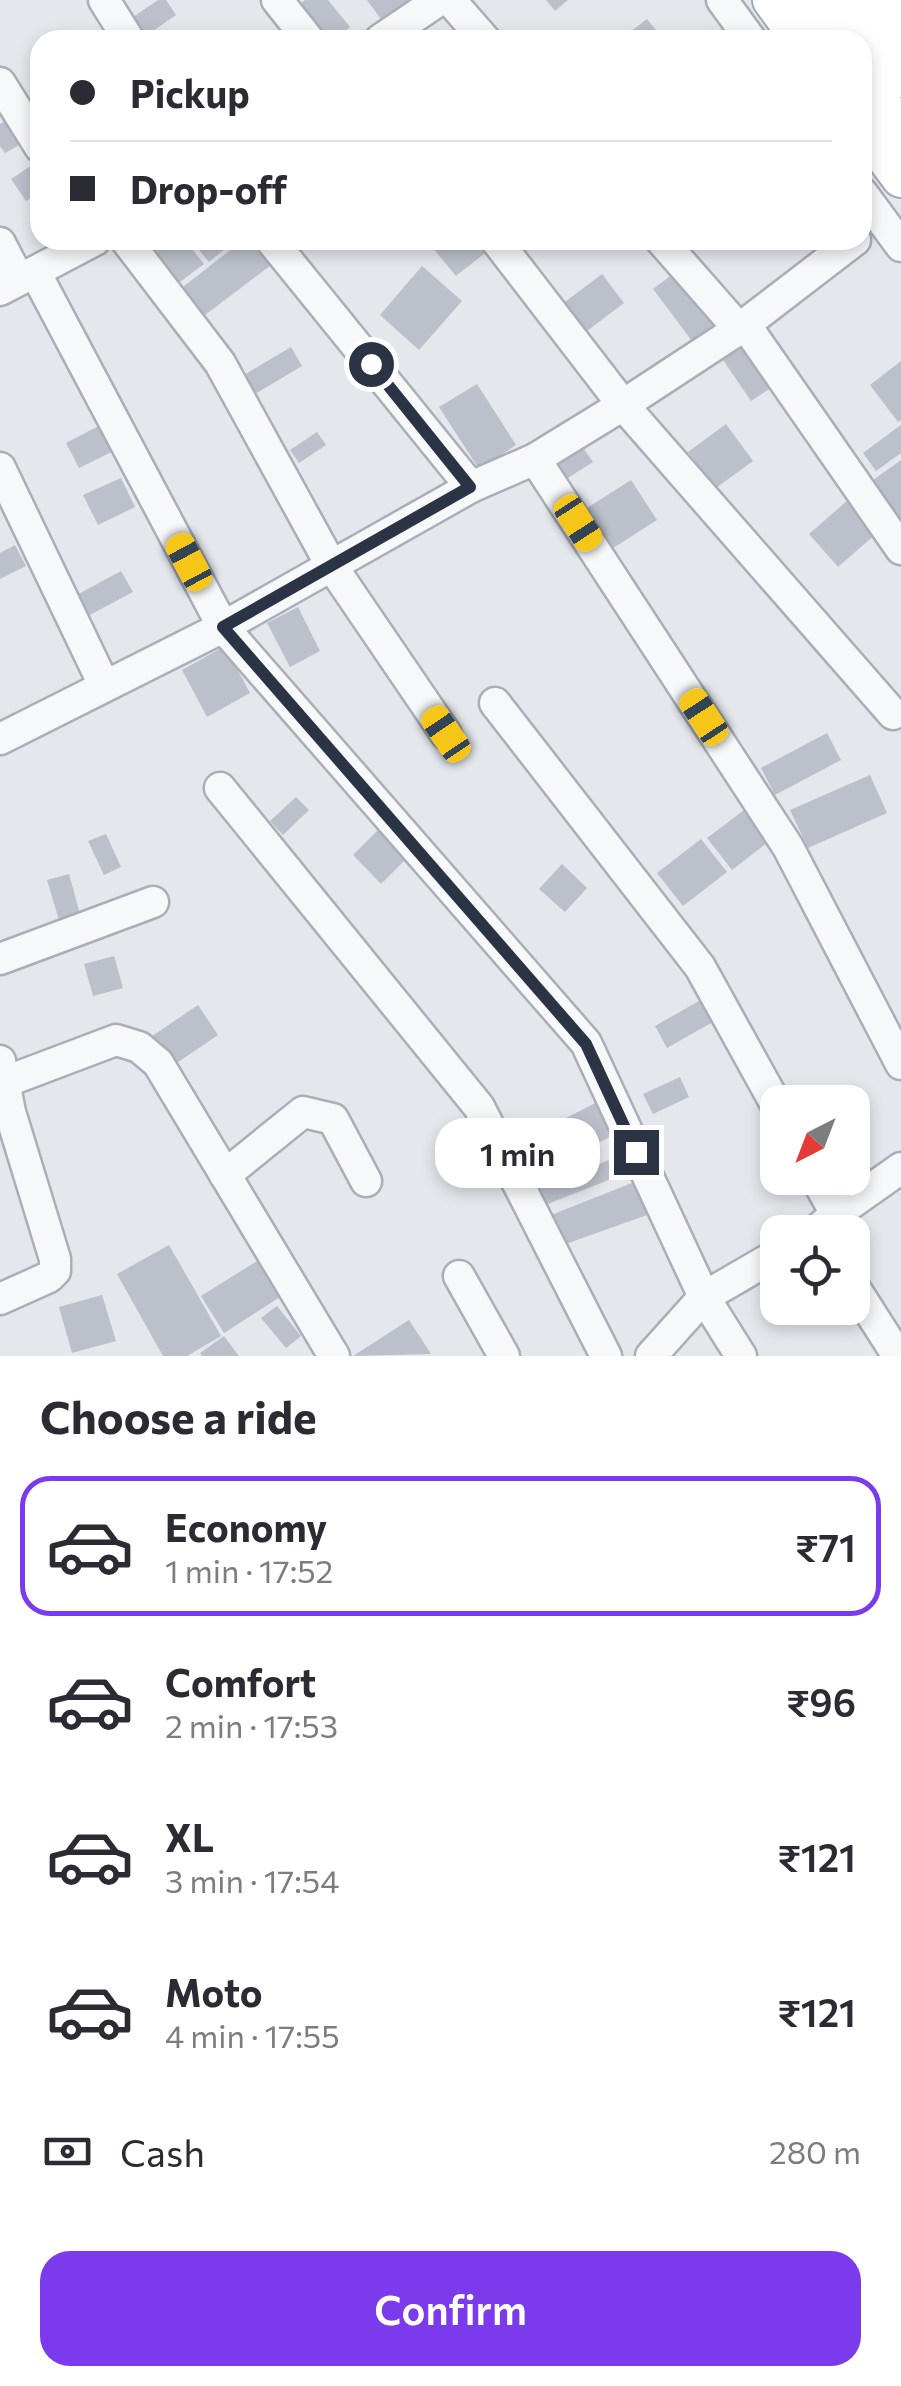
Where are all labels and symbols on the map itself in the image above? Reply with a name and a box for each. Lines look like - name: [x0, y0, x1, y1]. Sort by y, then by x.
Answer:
- route start: [349, 342, 394, 387]
- car: [549, 490, 607, 556]
- car: [162, 528, 216, 596]
- car: [675, 684, 733, 750]
- car: [417, 701, 475, 767]
- north arrow: [760, 1085, 870, 1195]
- callout: 1 min: [436, 1117, 601, 1187]
- route end: [614, 1130, 659, 1175]

